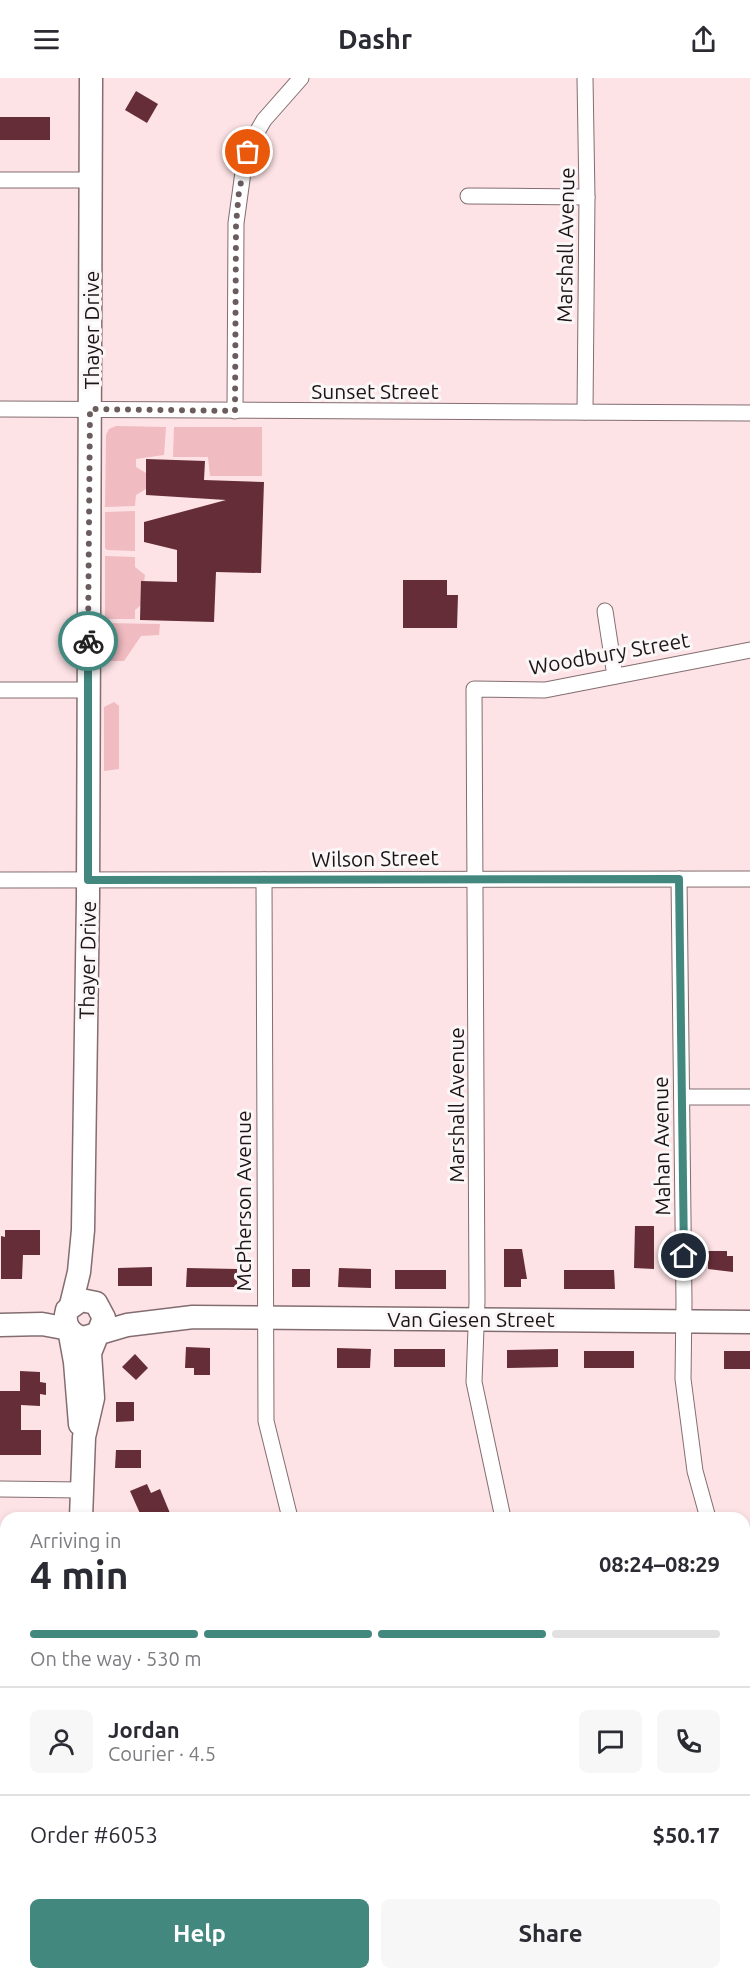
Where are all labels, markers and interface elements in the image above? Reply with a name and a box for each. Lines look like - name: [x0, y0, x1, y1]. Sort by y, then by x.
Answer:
- icon: menu: [30, 23, 63, 56]
- icon: share: [687, 23, 720, 56]
- text: Dashr: [338, 24, 412, 54]
- pin: [222, 126, 273, 177]
- icon: bag: [231, 135, 264, 168]
- street label: Marshall Avenue: [552, 167, 578, 323]
- street label: Thayer Drive: [79, 271, 103, 389]
- street label: Sunset Street: [311, 379, 439, 403]
- courier: [58, 611, 118, 671]
- icon: bike: [72, 625, 105, 658]
- street label: Woodbury Street: [527, 627, 691, 679]
- street label: Wilson Street: [311, 845, 439, 871]
- street label: Thayer Drive: [74, 901, 100, 1019]
- street label: Marshall Avenue: [444, 1027, 468, 1183]
- street label: Mahan Avenue: [648, 1076, 674, 1216]
- street label: McPherson Avenue: [231, 1110, 255, 1292]
- pin: [658, 1230, 709, 1281]
- icon: home: [667, 1239, 700, 1272]
- street label: Van Giesen Street: [387, 1307, 555, 1331]
- text: Arriving in: [30, 1529, 121, 1552]
- text: 08:24–08:29: [599, 1551, 720, 1576]
- text: 4 min: [30, 1553, 129, 1596]
- text: On the way · 530 m: [30, 1647, 202, 1670]
- button: person: [30, 1710, 93, 1773]
- button: chat: [579, 1710, 642, 1773]
- button: phone: [657, 1710, 720, 1773]
- text: Jordan: [108, 1717, 180, 1742]
- text: Courier · 4.5: [108, 1742, 216, 1765]
- text: Order #6053: [30, 1822, 158, 1847]
- text: $50.17: [653, 1822, 720, 1847]
- button: Help: [30, 1899, 369, 1968]
- button: Share: [381, 1899, 720, 1968]

